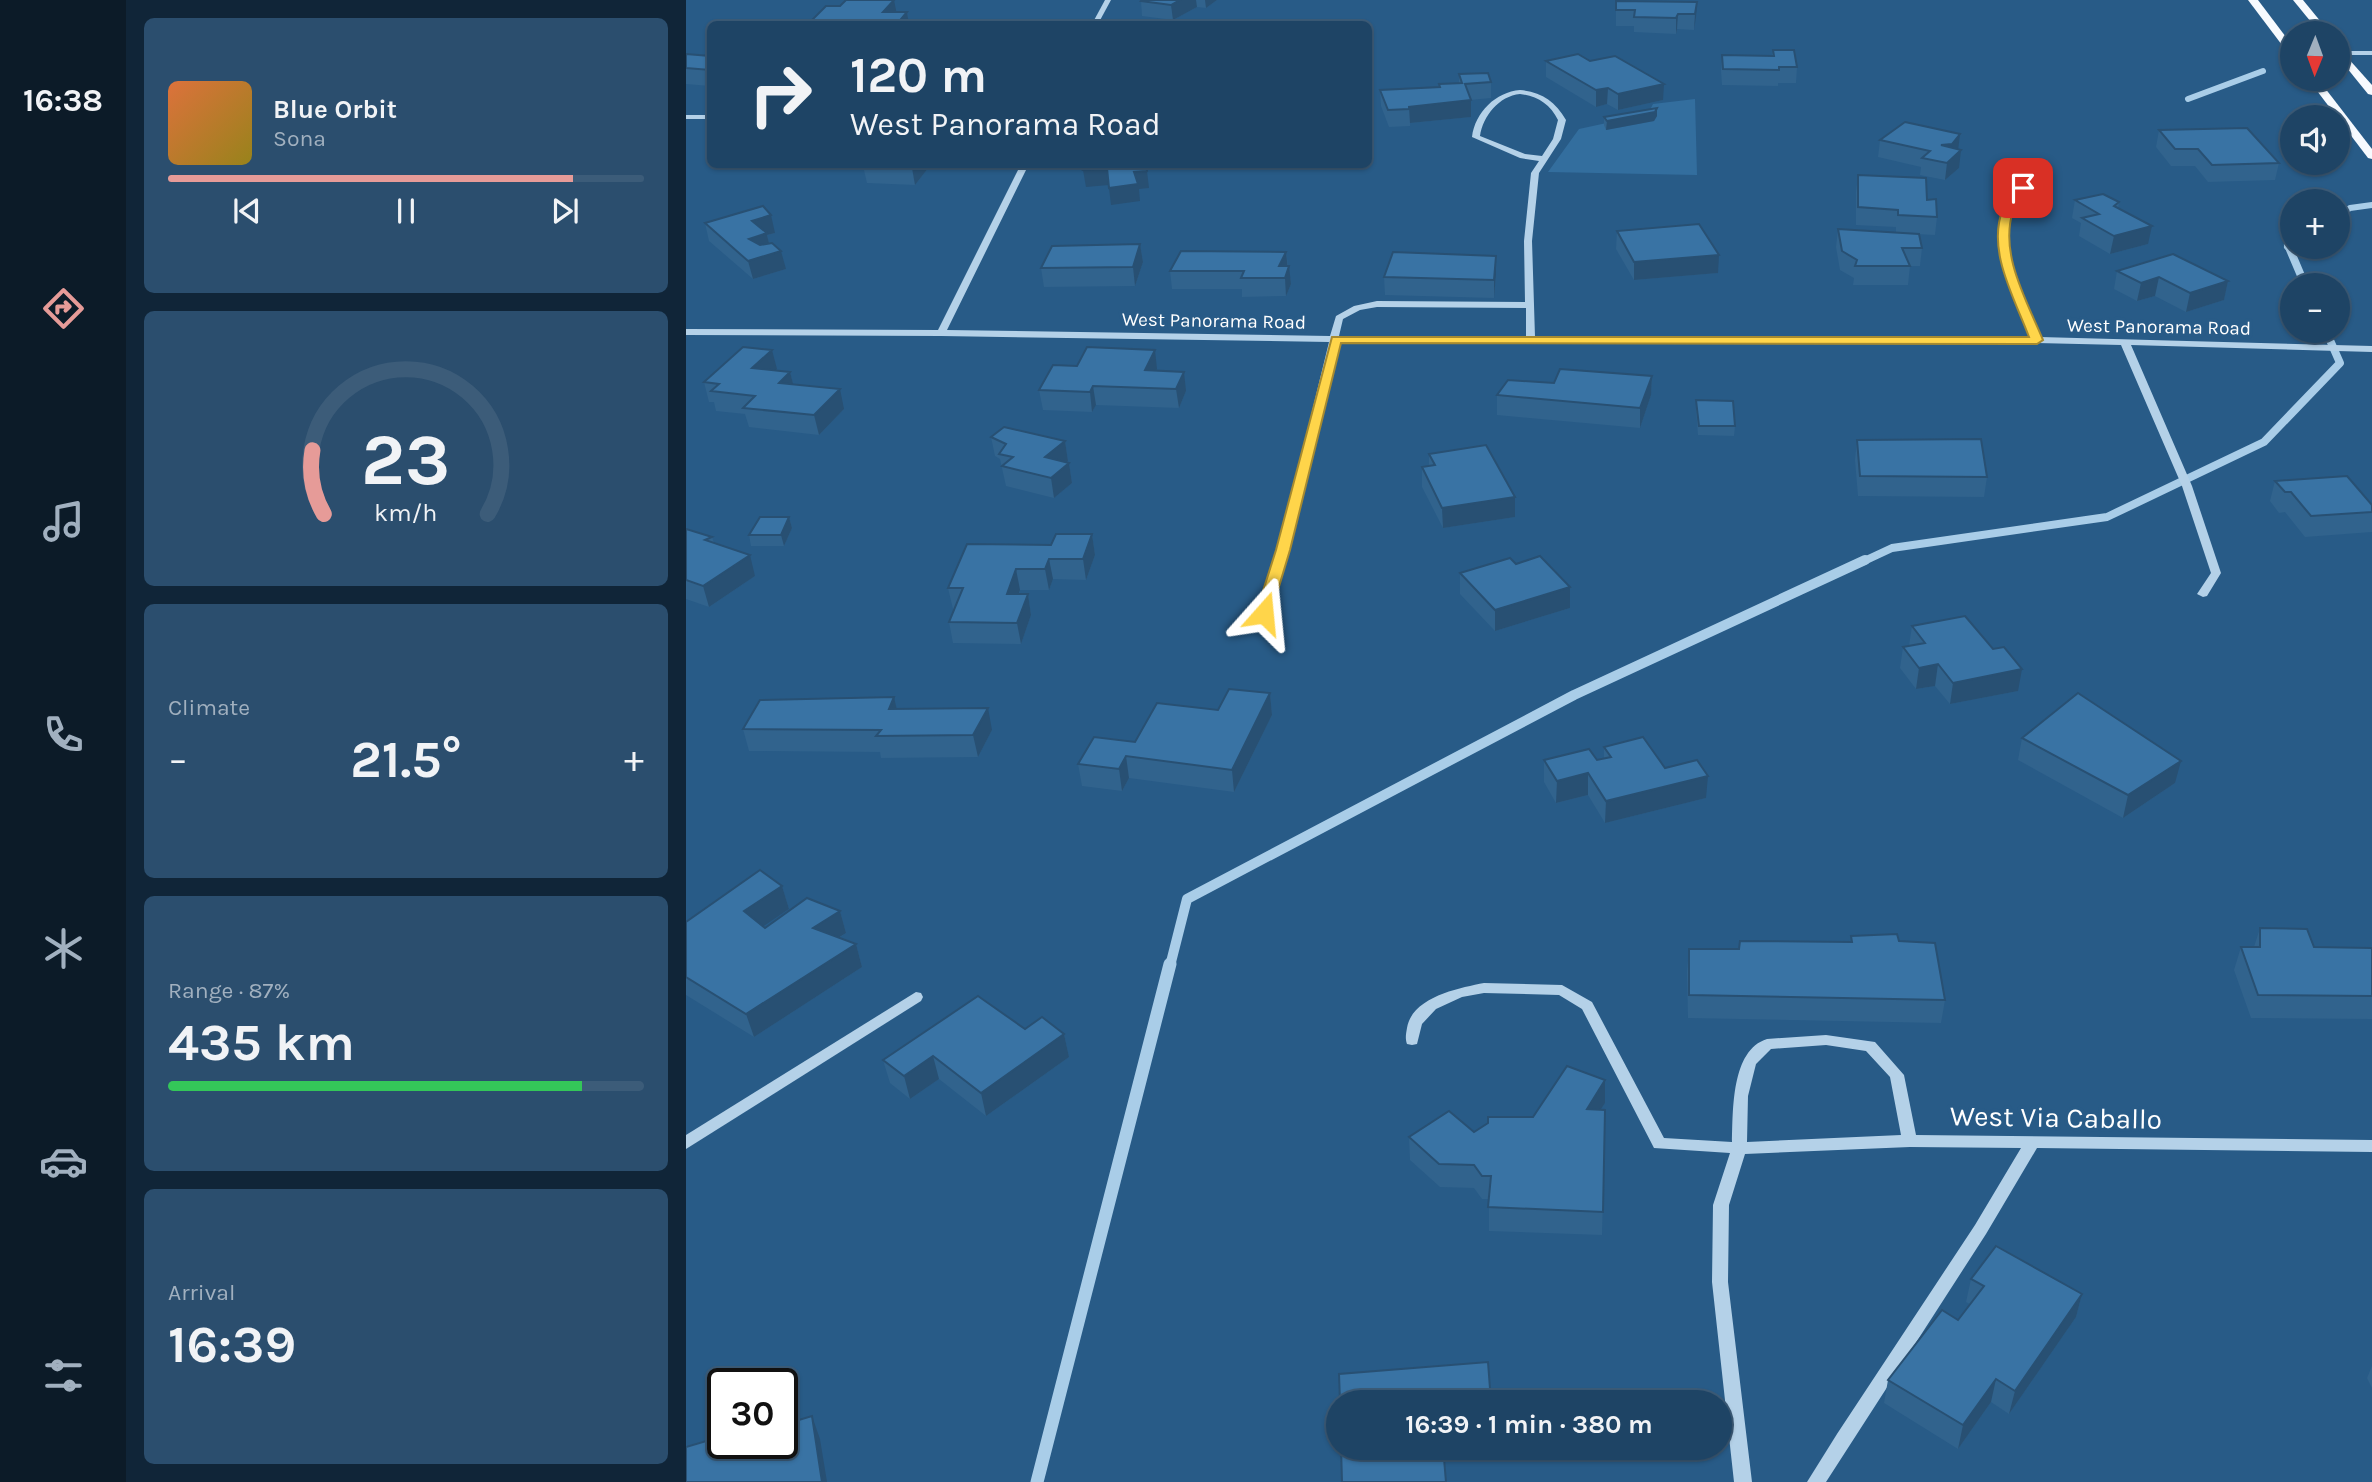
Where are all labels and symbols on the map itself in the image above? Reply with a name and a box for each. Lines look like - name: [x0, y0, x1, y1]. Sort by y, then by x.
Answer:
- north arrow: [2280, 21, 2350, 91]
- pin: [1993, 158, 2053, 218]
- street label: West Panorama Road: [1122, 308, 1306, 334]
- street label: West Panorama Road: [2067, 314, 2251, 340]
- position arrow: [1227, 576, 1301, 650]
- street label: West Via Caballo: [1950, 1099, 2162, 1136]
- speed limit sign: 30: [707, 1368, 798, 1459]

